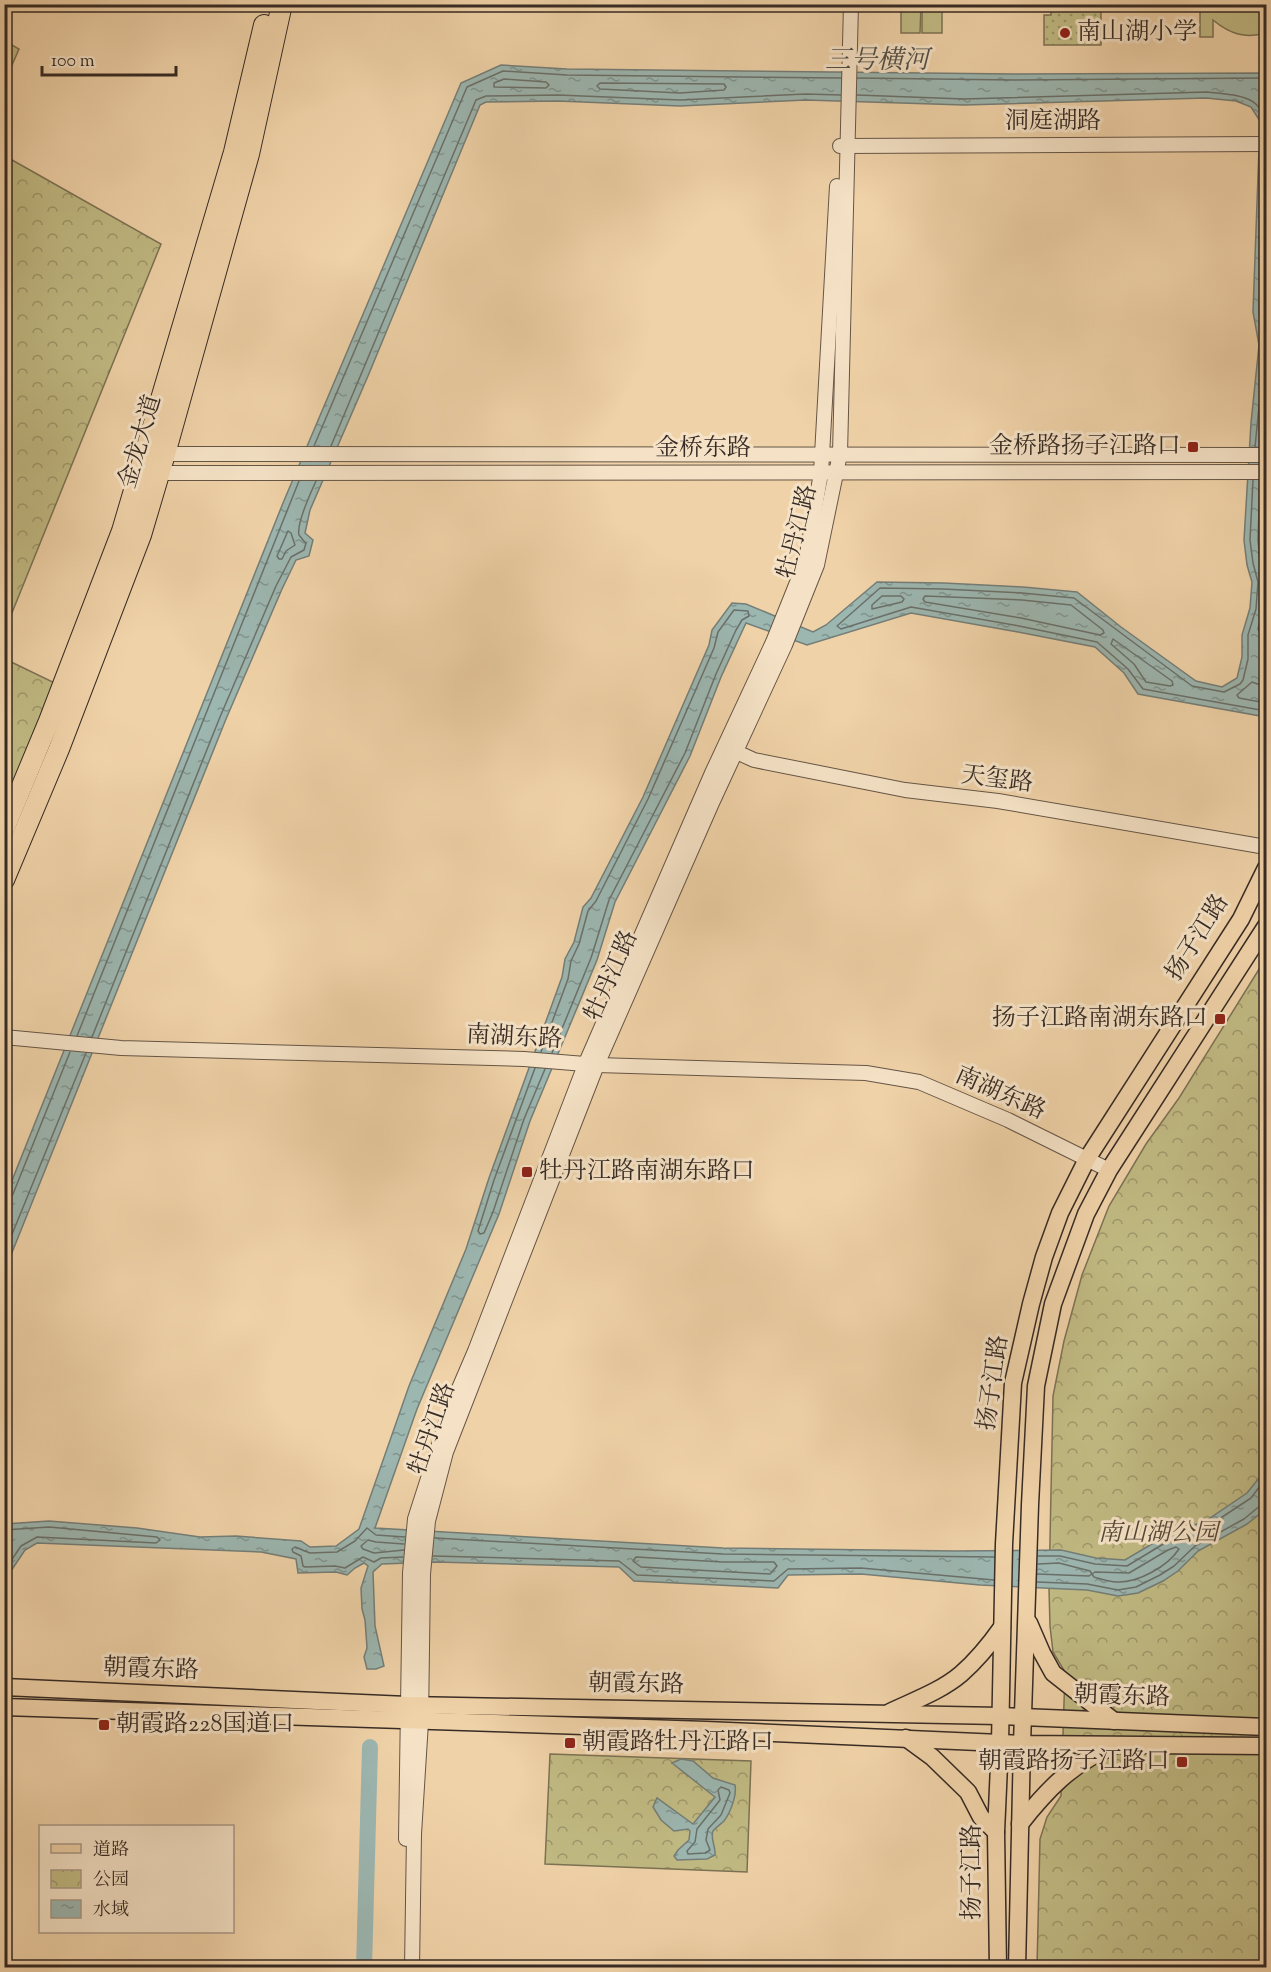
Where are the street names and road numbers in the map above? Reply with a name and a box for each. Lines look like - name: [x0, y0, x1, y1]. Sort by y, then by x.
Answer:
- street label: 洞庭湖路: [1005, 105, 1101, 139]
- street label: 金龙大道: [111, 391, 171, 493]
- street label: 金桥东路: [655, 432, 751, 466]
- street label: 牡丹江路: [770, 481, 826, 583]
- street label: 天玺路: [959, 759, 1035, 801]
- street label: 扬子江路: [1158, 888, 1238, 988]
- street label: 牡丹江路: [577, 925, 647, 1027]
- street label: 南湖东路: [465, 1019, 563, 1057]
- street label: 南湖东路: [949, 1059, 1051, 1129]
- street label: 扬子江路: [970, 1333, 1018, 1433]
- street label: 牡丹江路: [401, 1378, 465, 1480]
- street label: 朝霞东路: [102, 1651, 200, 1689]
- street label: 朝霞东路: [588, 1667, 684, 1703]
- street label: 朝霞东路: [1073, 1678, 1171, 1716]
- street label: 扬子江路: [956, 1824, 990, 1920]

